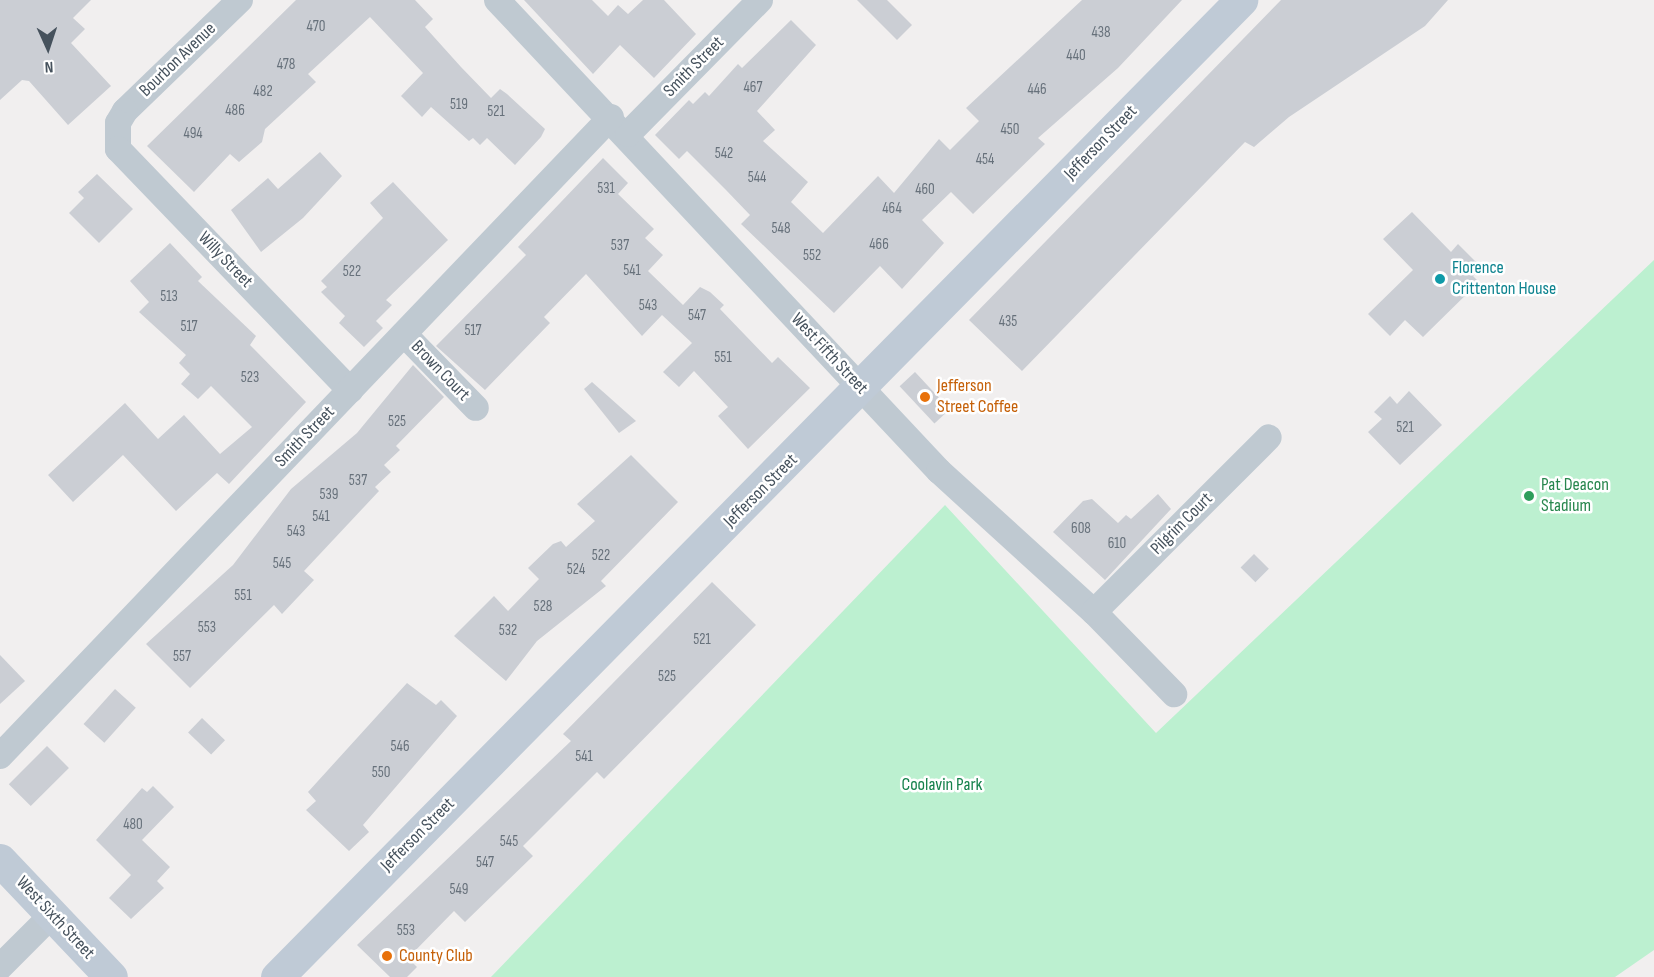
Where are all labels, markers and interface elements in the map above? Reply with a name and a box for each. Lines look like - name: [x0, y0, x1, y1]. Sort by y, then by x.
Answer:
- north arrow: [18, 18, 78, 78]
- street label: Bourbon Avenue: [135, 18, 221, 102]
- house number: 470: [307, 18, 325, 36]
- house number: 438: [1091, 24, 1111, 42]
- street label: Smith Street: [659, 32, 729, 102]
- house number: 440: [1066, 47, 1086, 65]
- house number: 478: [277, 56, 295, 74]
- text: N: [44, 57, 54, 76]
- house number: 467: [744, 79, 762, 97]
- house number: 446: [1027, 81, 1047, 99]
- house number: 482: [253, 83, 273, 101]
- house number: 519: [450, 96, 468, 114]
- street label: Jefferson Street: [1060, 101, 1142, 185]
- house number: 486: [225, 102, 245, 120]
- house number: 521: [487, 103, 505, 121]
- house number: 450: [1000, 121, 1020, 139]
- house number: 494: [183, 125, 203, 143]
- house number: 542: [715, 145, 733, 163]
- house number: 454: [976, 151, 994, 169]
- house number: 544: [748, 169, 766, 187]
- house number: 531: [597, 180, 615, 198]
- house number: 460: [915, 181, 935, 199]
- house number: 464: [882, 200, 902, 218]
- house number: 548: [772, 220, 790, 238]
- street label: Willy Street: [193, 227, 257, 293]
- house number: 466: [869, 236, 889, 254]
- house number: 537: [611, 237, 629, 255]
- house number: 552: [803, 247, 821, 265]
- place label: Florence Crittenton House: [1452, 258, 1556, 300]
- house number: 541: [623, 262, 641, 280]
- house number: 522: [343, 263, 361, 281]
- marker: Florence Crittenton House: [1433, 272, 1447, 286]
- house number: 513: [160, 288, 178, 306]
- house number: 543: [639, 297, 657, 315]
- house number: 547: [688, 307, 706, 325]
- street label: West Fifth Street: [786, 309, 872, 399]
- house number: 435: [999, 313, 1017, 331]
- house number: 517: [180, 318, 198, 336]
- house number: 517: [464, 322, 482, 340]
- street label: Brown Court: [406, 336, 474, 406]
- house number: 551: [714, 349, 732, 367]
- house number: 523: [241, 369, 259, 387]
- place label: Jefferson Street Coffee: [937, 376, 1018, 418]
- marker: Jefferson Street Coffee: [918, 390, 932, 404]
- street label: Smith Street: [271, 402, 339, 472]
- house number: 525: [388, 413, 406, 431]
- house number: 521: [1396, 419, 1414, 437]
- street label: Jefferson Street: [720, 450, 802, 532]
- house number: 537: [349, 472, 367, 490]
- place label: Pat Deacon Stadium: [1541, 475, 1609, 518]
- house number: 539: [320, 486, 338, 504]
- street label: Pilgrim Court: [1146, 488, 1218, 560]
- marker: Pat Deacon Stadium: [1522, 489, 1536, 503]
- house number: 541: [312, 508, 330, 526]
- house number: 608: [1071, 520, 1091, 538]
- house number: 543: [287, 523, 305, 541]
- house number: 610: [1108, 535, 1126, 553]
- house number: 522: [592, 547, 610, 565]
- house number: 545: [273, 555, 291, 573]
- house number: 524: [567, 561, 585, 579]
- house number: 551: [234, 587, 252, 605]
- house number: 528: [534, 598, 552, 616]
- house number: 553: [198, 619, 216, 637]
- house number: 532: [499, 622, 517, 640]
- house number: 521: [693, 631, 711, 649]
- house number: 557: [173, 648, 191, 666]
- house number: 525: [658, 668, 676, 686]
- house number: 546: [391, 738, 409, 756]
- house number: 541: [575, 748, 593, 766]
- house number: 550: [372, 764, 390, 782]
- park label: Coolavin Park: [902, 774, 982, 796]
- street label: Jefferson Street: [377, 794, 459, 876]
- house number: 480: [123, 816, 143, 834]
- house number: 545: [500, 833, 518, 851]
- house number: 547: [476, 854, 494, 872]
- street label: West Sixth Street: [11, 872, 99, 964]
- house number: 549: [449, 881, 469, 899]
- house number: 553: [397, 922, 415, 940]
- place label: County Club: [399, 945, 473, 967]
- marker: County Club: [380, 949, 394, 963]

